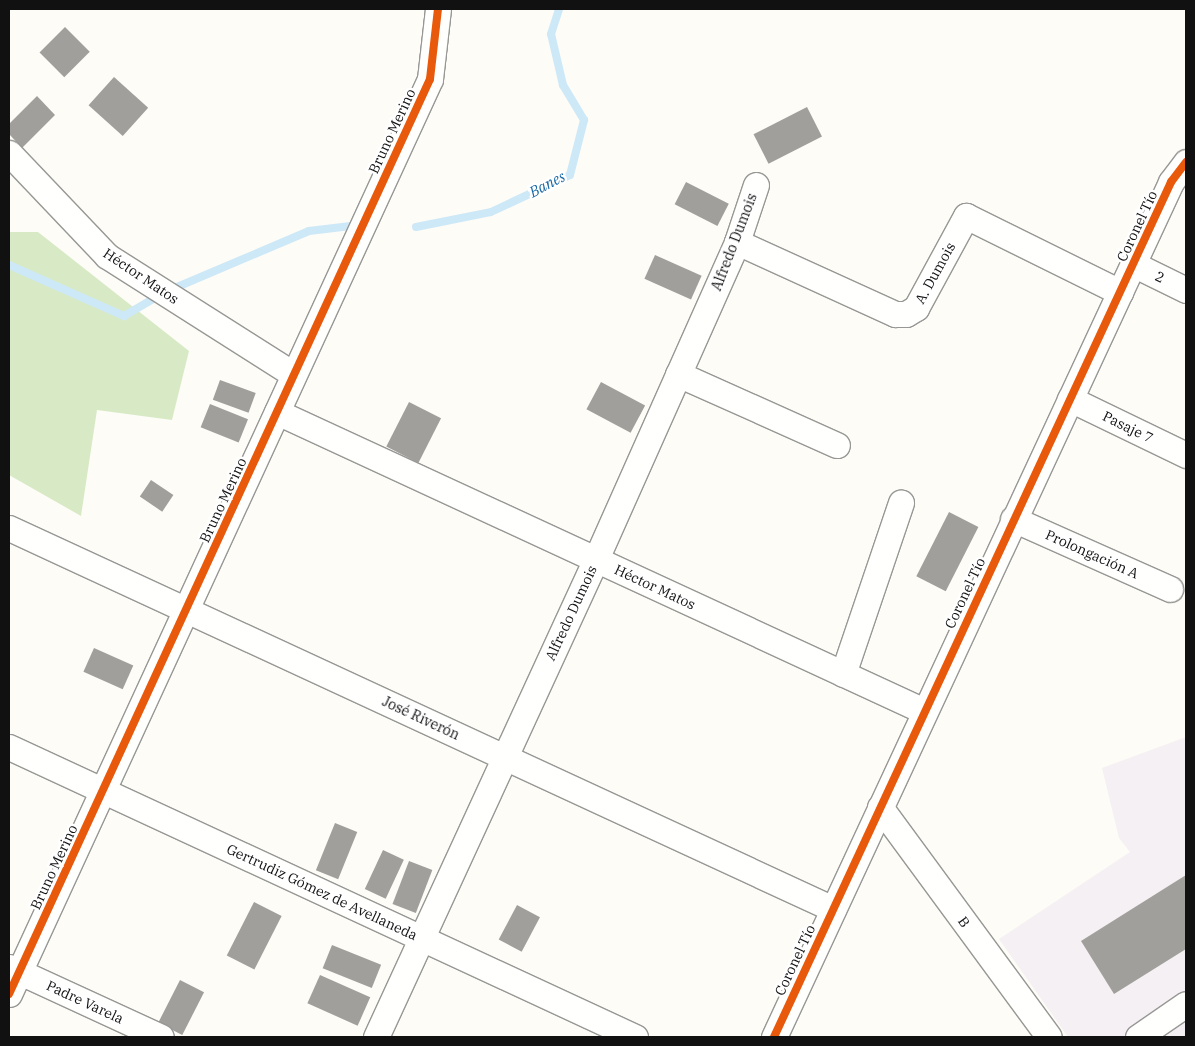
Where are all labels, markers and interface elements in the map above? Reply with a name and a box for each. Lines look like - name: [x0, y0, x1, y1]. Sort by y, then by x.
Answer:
- street label: Bruno Merino: [365, 86, 419, 176]
- water label: Banes: [526, 167, 568, 201]
- street label: Coronel Tío: [1113, 188, 1161, 264]
- street label: Alfredo Dumois: [708, 191, 760, 293]
- street label: A. Dumois: [911, 239, 959, 307]
- street label: Héctor Matos: [100, 245, 182, 307]
- street label: 2: [1153, 268, 1167, 286]
- street label: Pasaje 7: [1100, 408, 1156, 446]
- street label: Bruno Merino: [196, 455, 250, 545]
- street label: Prolongación A: [1043, 526, 1141, 582]
- street label: Coronel Tío: [941, 555, 989, 631]
- street label: Héctor Matos: [612, 561, 698, 613]
- street label: Alfredo Dumois: [542, 563, 600, 663]
- street label: José Riverón: [380, 693, 462, 743]
- street label: Bruno Merino: [27, 822, 81, 912]
- street label: Gertrudiz Gómez de Avellaneda: [224, 840, 420, 944]
- street label: B: [954, 913, 974, 931]
- street label: Coronel Tío: [771, 922, 819, 998]
- street label: Padre Varela: [44, 977, 126, 1027]

